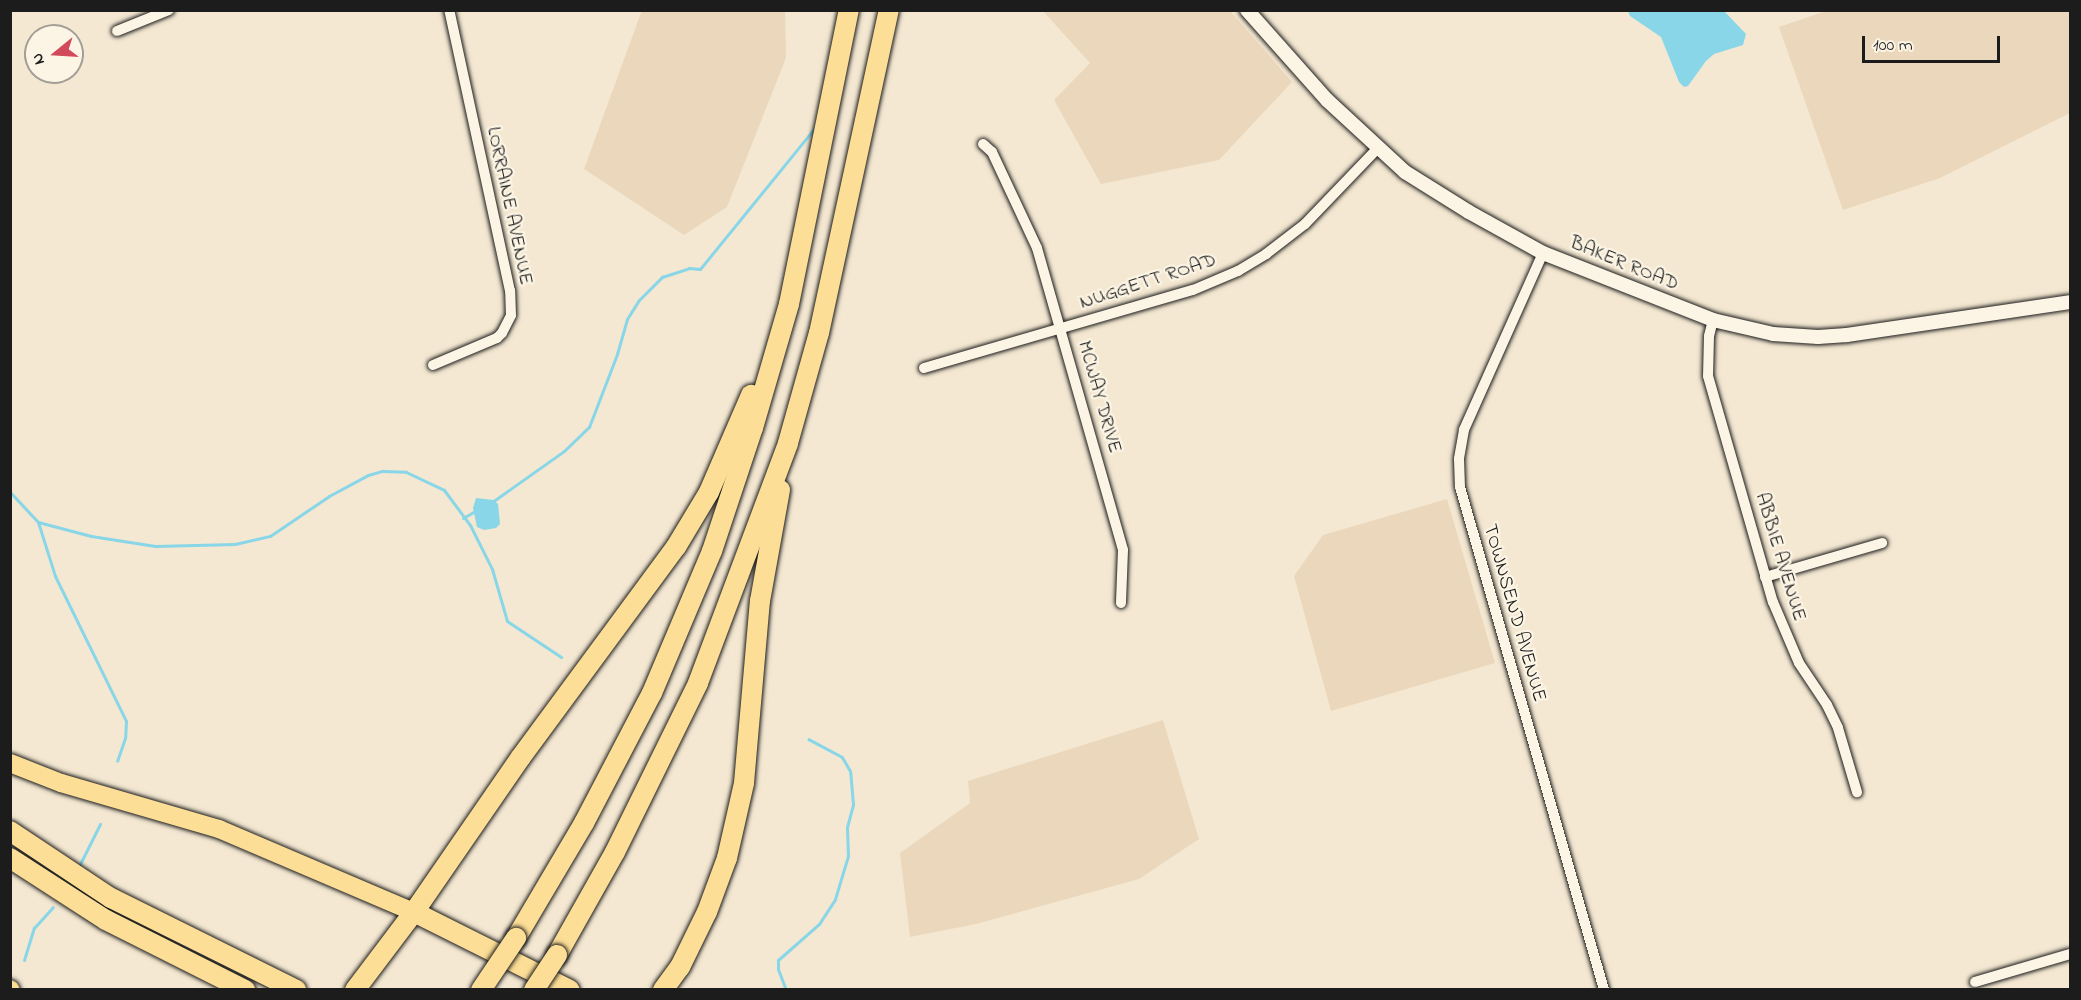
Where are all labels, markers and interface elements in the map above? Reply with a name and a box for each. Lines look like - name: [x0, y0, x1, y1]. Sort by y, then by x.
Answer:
- north arrow: [24, 24, 84, 84]
- scale bar: [1865, 24, 2003, 62]
- text: 100 m: [1873, 33, 1913, 59]
- text: N: [26, 50, 52, 68]
- street label: LORRAINE AVENUE: [481, 125, 537, 287]
- street label: BAKER ROAD: [1566, 231, 1682, 297]
- street label: NUGGETT ROAD: [1077, 249, 1219, 315]
- street label: MCWAY DRIVE: [1071, 338, 1127, 456]
- street label: ABBIE AVENUE: [1749, 490, 1811, 624]
- street label: TOWNSEND AVENUE: [1477, 521, 1551, 705]

